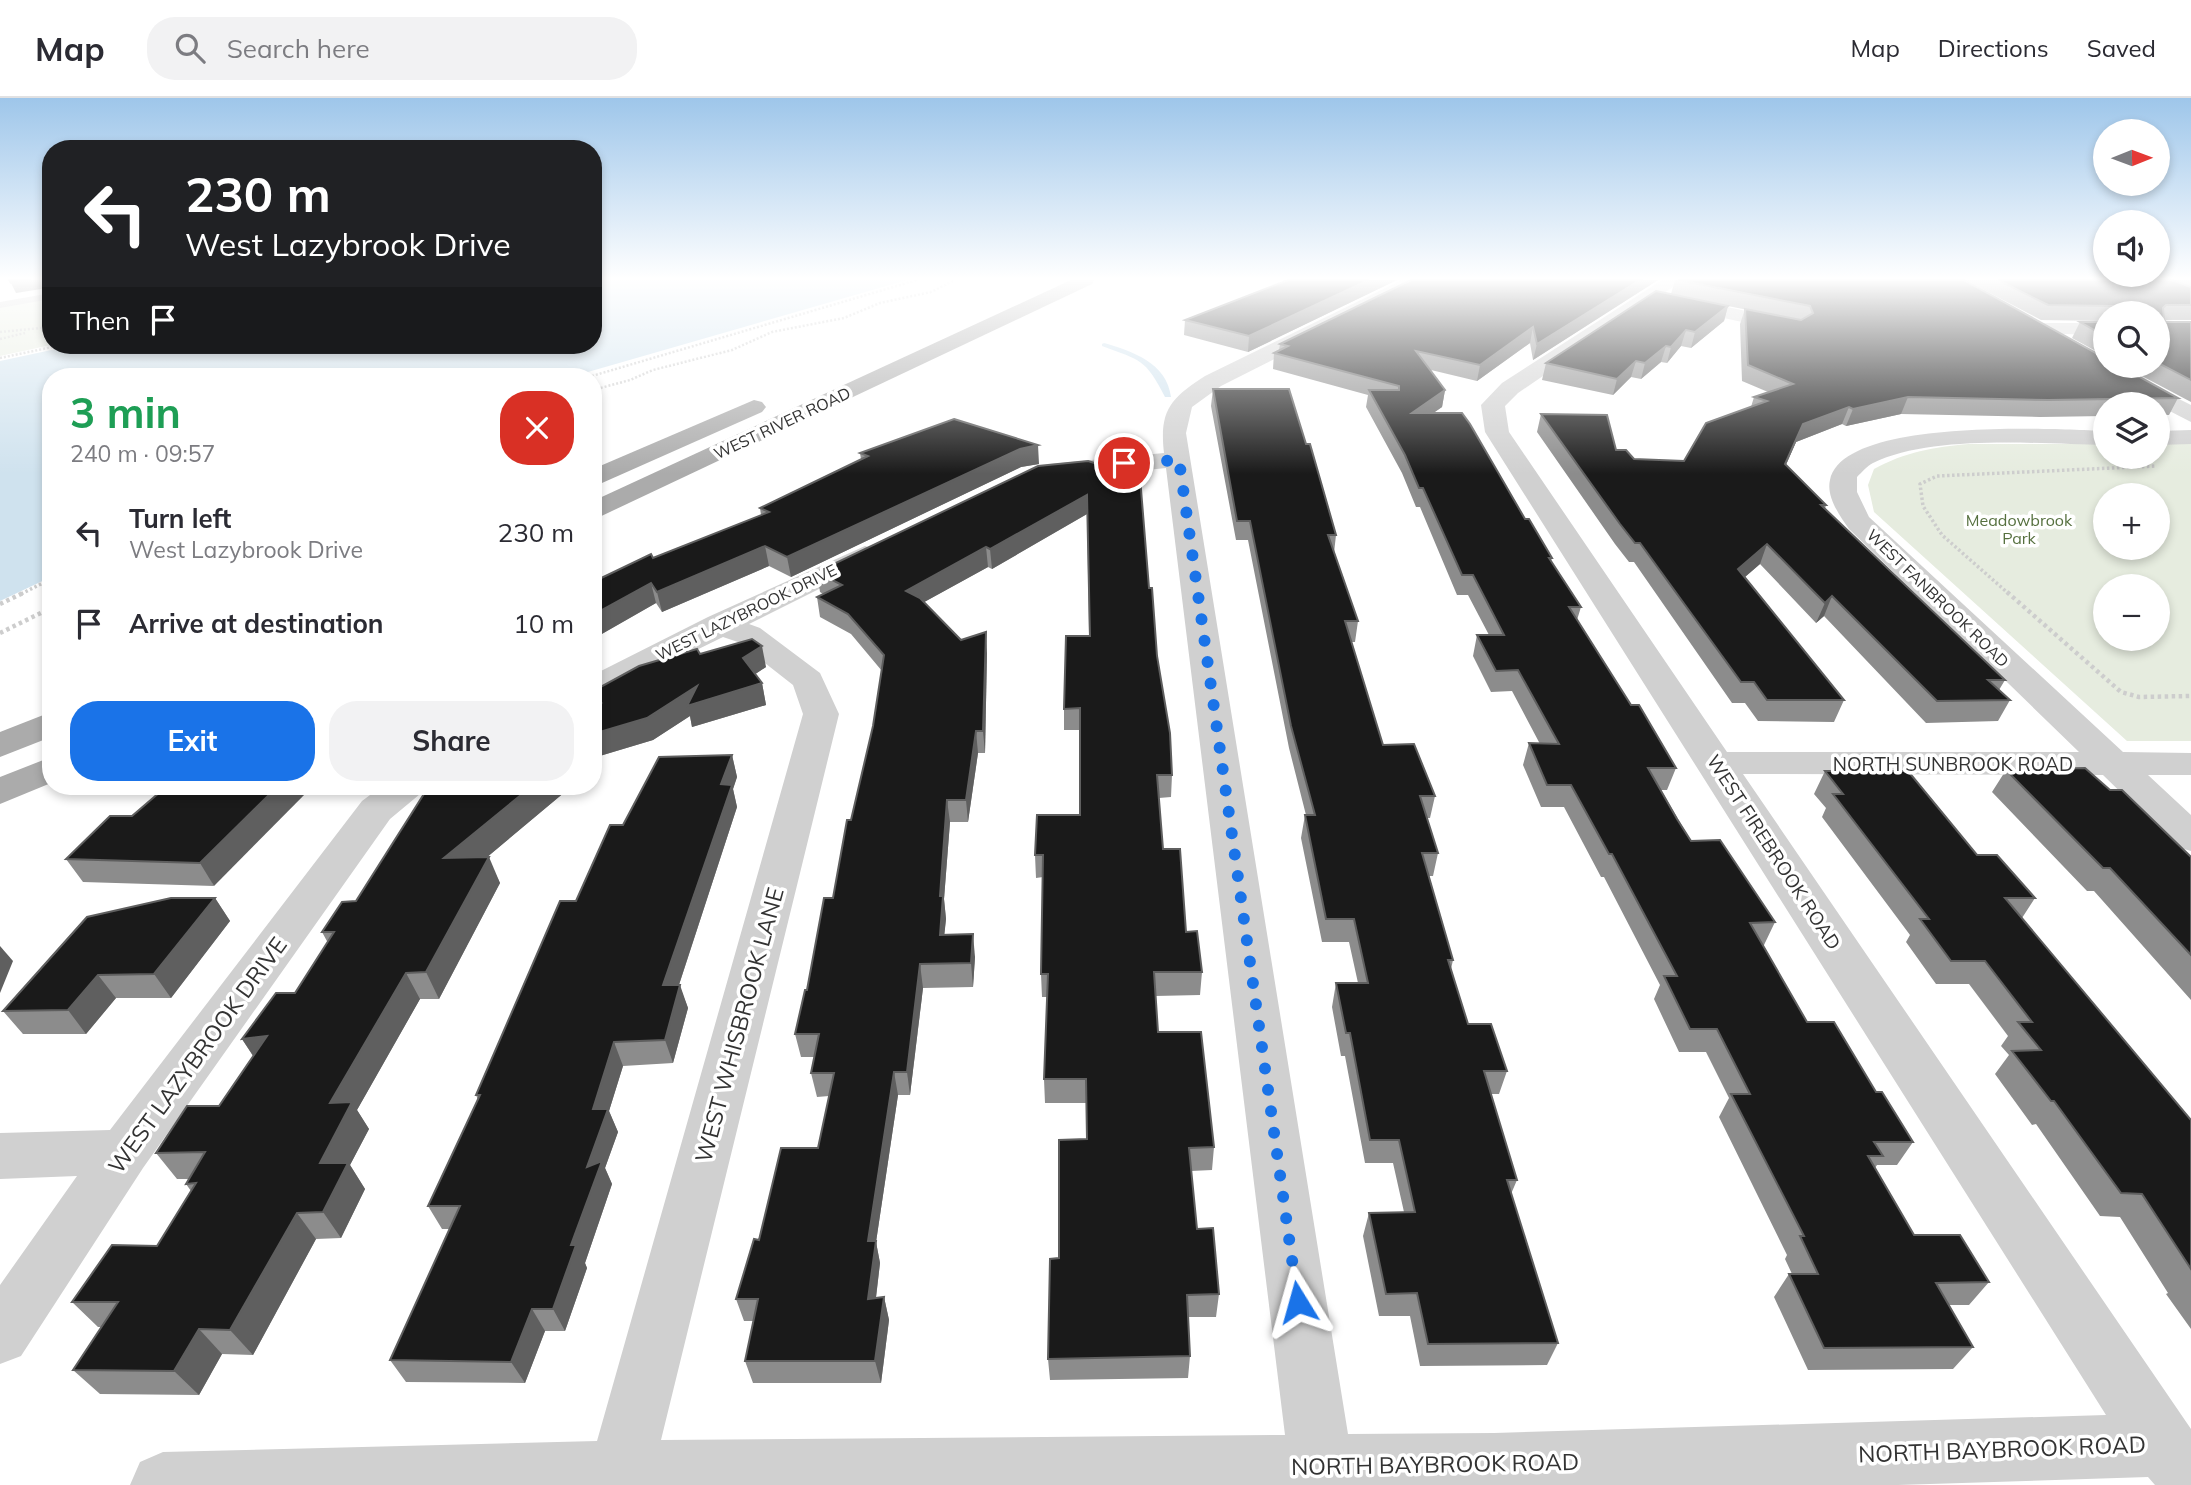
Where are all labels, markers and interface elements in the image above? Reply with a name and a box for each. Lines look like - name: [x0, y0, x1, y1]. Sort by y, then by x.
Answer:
- search box: [147, 17, 637, 80]
- text: Map: [35, 28, 105, 69]
- icon: search: [171, 29, 209, 67]
- text: Search here: [227, 32, 370, 65]
- text: Map: [1850, 33, 1900, 63]
- text: Directions: [1938, 33, 2049, 63]
- text: Saved: [2087, 33, 2156, 63]
- north arrow: [2093, 119, 2170, 196]
- map controls: [2093, 119, 2170, 651]
- text: 230 m: [185, 163, 331, 224]
- icon: left: [70, 168, 161, 259]
- button: sound: [2093, 210, 2170, 287]
- text: West Lazybrook Drive: [185, 224, 511, 264]
- icon: arrive: [144, 301, 182, 339]
- button: search: [2093, 301, 2170, 378]
- text: Then: [70, 304, 130, 337]
- street label: WEST RIVER ROAD: [710, 383, 854, 463]
- text: 3 min: [70, 386, 181, 439]
- button: close: [500, 391, 574, 465]
- button: layers: [2093, 392, 2170, 469]
- pin: [1094, 433, 1154, 493]
- text: 240 m · 09:57: [70, 439, 215, 468]
- icon: arrive: [1105, 444, 1143, 482]
- button: +: [2093, 483, 2170, 560]
- text: Turn left: [129, 502, 231, 535]
- park label: Meadowbrook Park: [1966, 510, 2073, 548]
- icon: left: [70, 514, 108, 552]
- text: 230 m: [498, 516, 574, 549]
- street label: WEST FANBROOK ROAD: [1863, 525, 2013, 671]
- text: West Lazybrook Drive: [129, 535, 363, 564]
- street label: WEST LAZYBROOK DRIVE: [652, 559, 840, 665]
- button: −: [2093, 574, 2170, 651]
- icon: arrive: [70, 605, 108, 643]
- text: Arrive at destination: [129, 607, 384, 640]
- text: 10 m: [513, 607, 574, 640]
- button: Exit: [70, 701, 315, 781]
- button: Share: [329, 701, 574, 781]
- street label: WEST FIREBROOK ROAD: [1702, 750, 1846, 954]
- street label: NORTH SUNBROOK ROAD: [1833, 752, 2073, 776]
- street label: WEST WHISBROOK LANE: [688, 884, 790, 1166]
- street label: WEST LAZYBROOK DRIVE: [101, 931, 293, 1179]
- position arrow: [1261, 1265, 1335, 1339]
- street label: NORTH BAYBROOK ROAD: [1858, 1429, 2146, 1469]
- street label: NORTH BAYBROOK ROAD: [1291, 1447, 1579, 1481]

